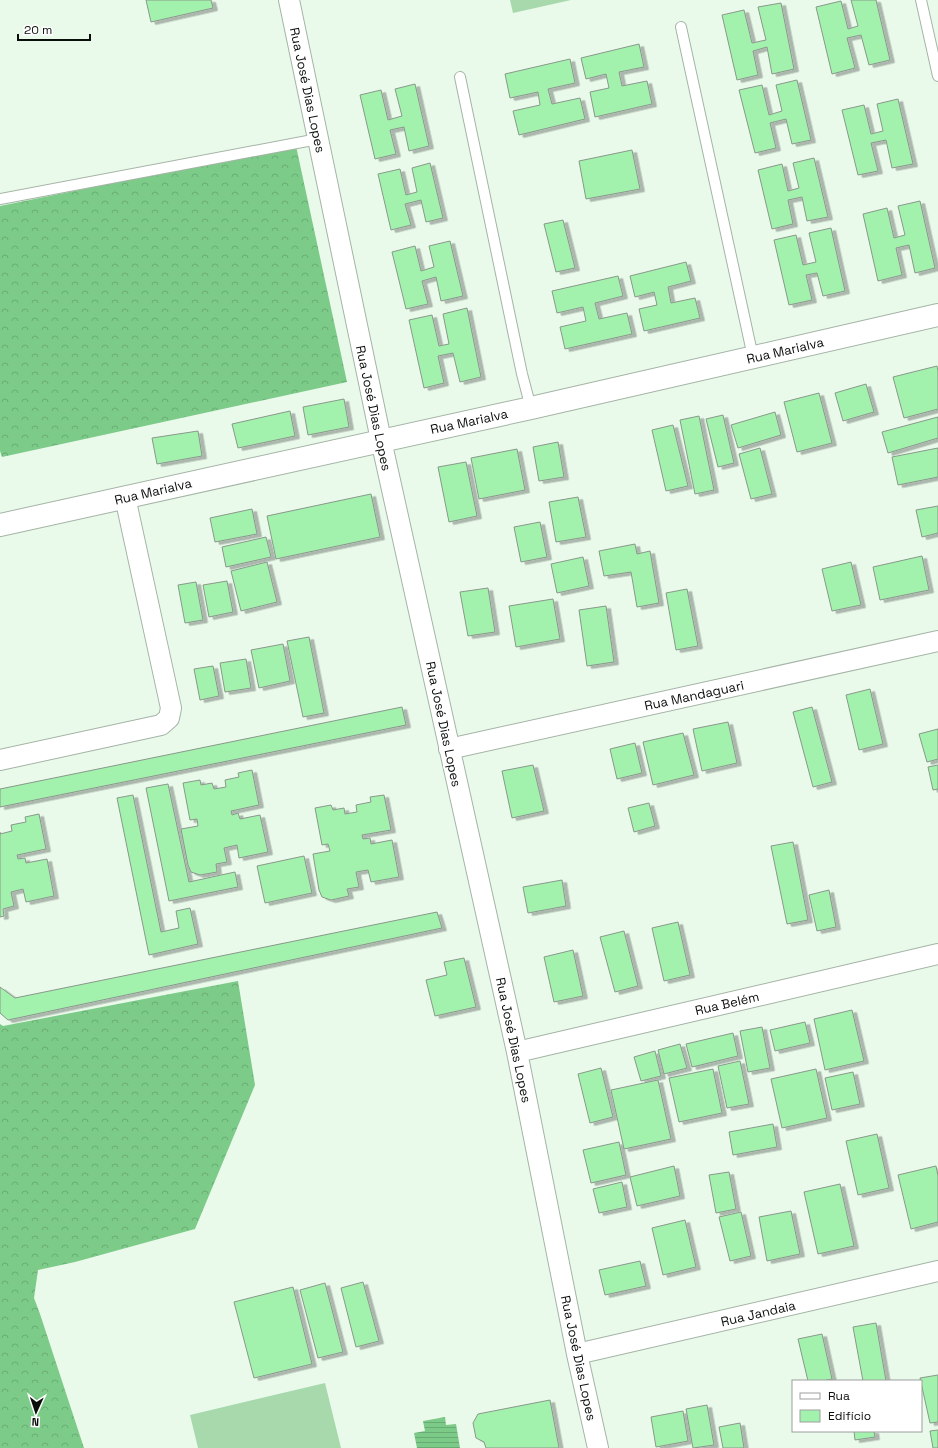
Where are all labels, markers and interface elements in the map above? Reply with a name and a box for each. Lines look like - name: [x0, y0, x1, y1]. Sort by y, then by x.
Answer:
- scale bar: [18, 16, 90, 42]
- text: 20 m: [24, 22, 52, 38]
- street label: Rua José Dias Lopes: [286, 26, 329, 154]
- street label: Rua Marialva: [745, 333, 826, 368]
- street label: Rua José Dias Lopes: [352, 344, 395, 472]
- street label: Rua Marialva: [429, 405, 510, 438]
- street label: Rua Marialva: [113, 474, 194, 509]
- street label: Rua José Dias Lopes: [422, 660, 465, 788]
- street label: Rua Mandaguari: [643, 677, 745, 714]
- street label: Rua José Dias Lopes: [492, 976, 535, 1104]
- street label: Rua Belém: [693, 988, 761, 1019]
- street label: Rua José Dias Lopes: [557, 1294, 600, 1422]
- street label: Rua Jandaia: [719, 1297, 798, 1330]
- legend: [792, 1380, 922, 1432]
- text: Rua: [828, 1388, 850, 1404]
- north arrow: [16, 1392, 56, 1432]
- text: Edifício: [828, 1408, 871, 1424]
- text: N: [31, 1415, 40, 1429]

